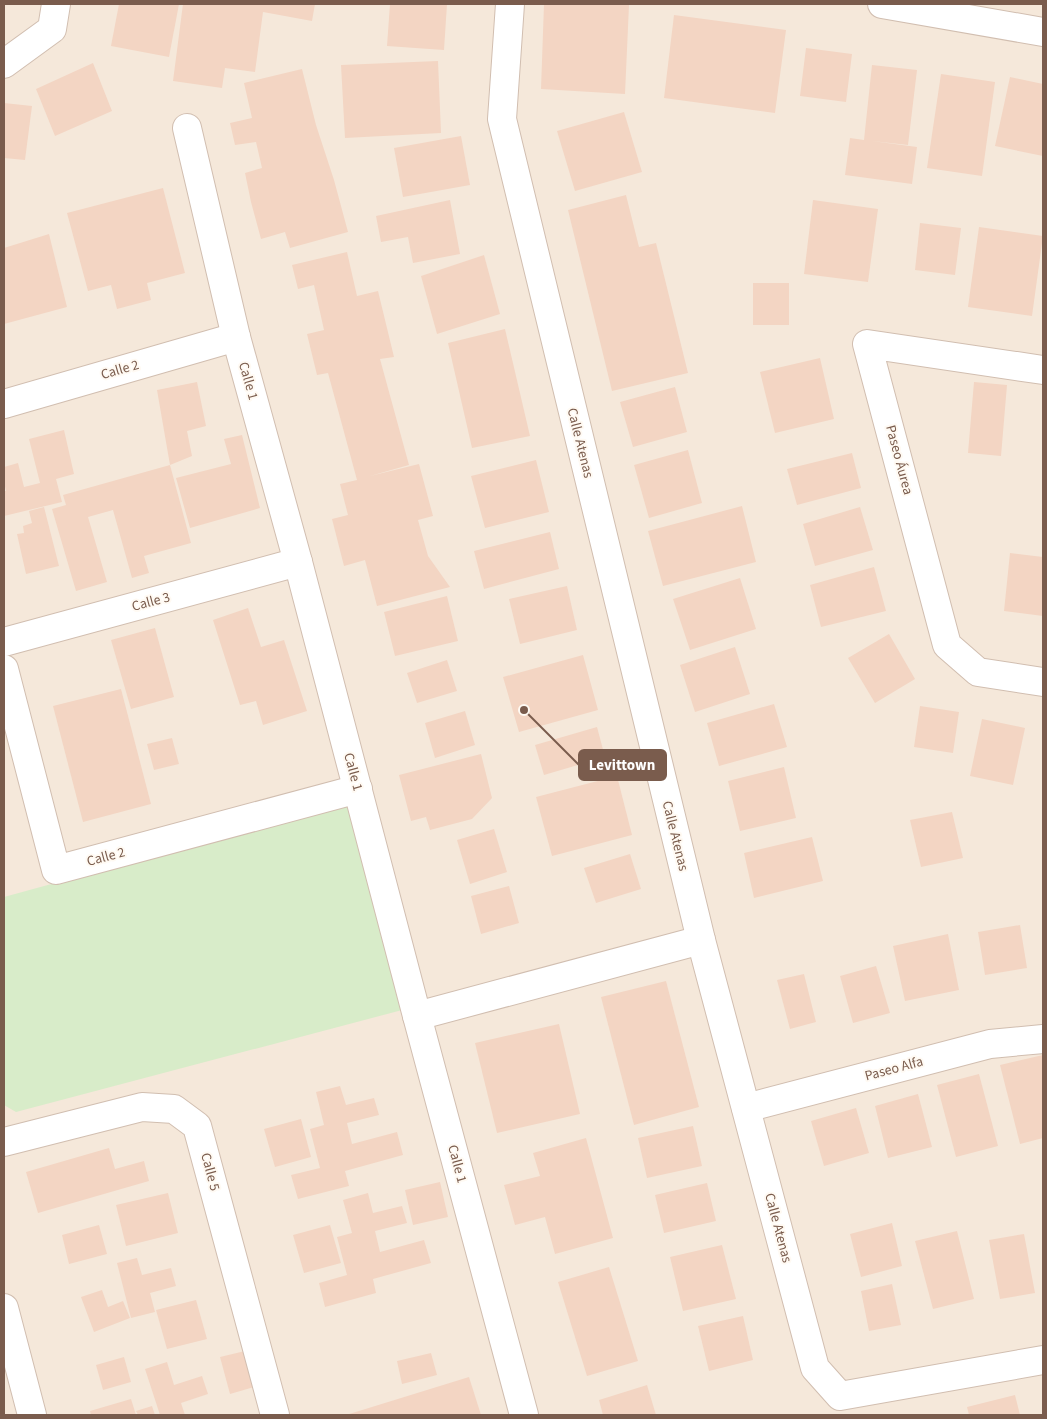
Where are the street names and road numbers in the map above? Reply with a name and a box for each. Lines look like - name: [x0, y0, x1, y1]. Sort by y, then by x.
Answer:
- street label: Calle 2: [99, 355, 141, 385]
- street label: Calle 1: [233, 360, 263, 402]
- street label: Calle Atenas: [562, 406, 598, 480]
- street label: Paseo Áurea: [880, 423, 918, 497]
- street label: Calle 3: [130, 587, 172, 617]
- street label: Calle 1: [338, 751, 368, 793]
- street label: Calle Atenas: [657, 799, 693, 873]
- street label: Calle 2: [85, 842, 127, 872]
- street label: Paseo Alfa: [863, 1052, 925, 1086]
- street label: Calle 1: [442, 1143, 472, 1185]
- street label: Calle 5: [195, 1151, 225, 1193]
- street label: Calle Atenas: [759, 1191, 797, 1265]

